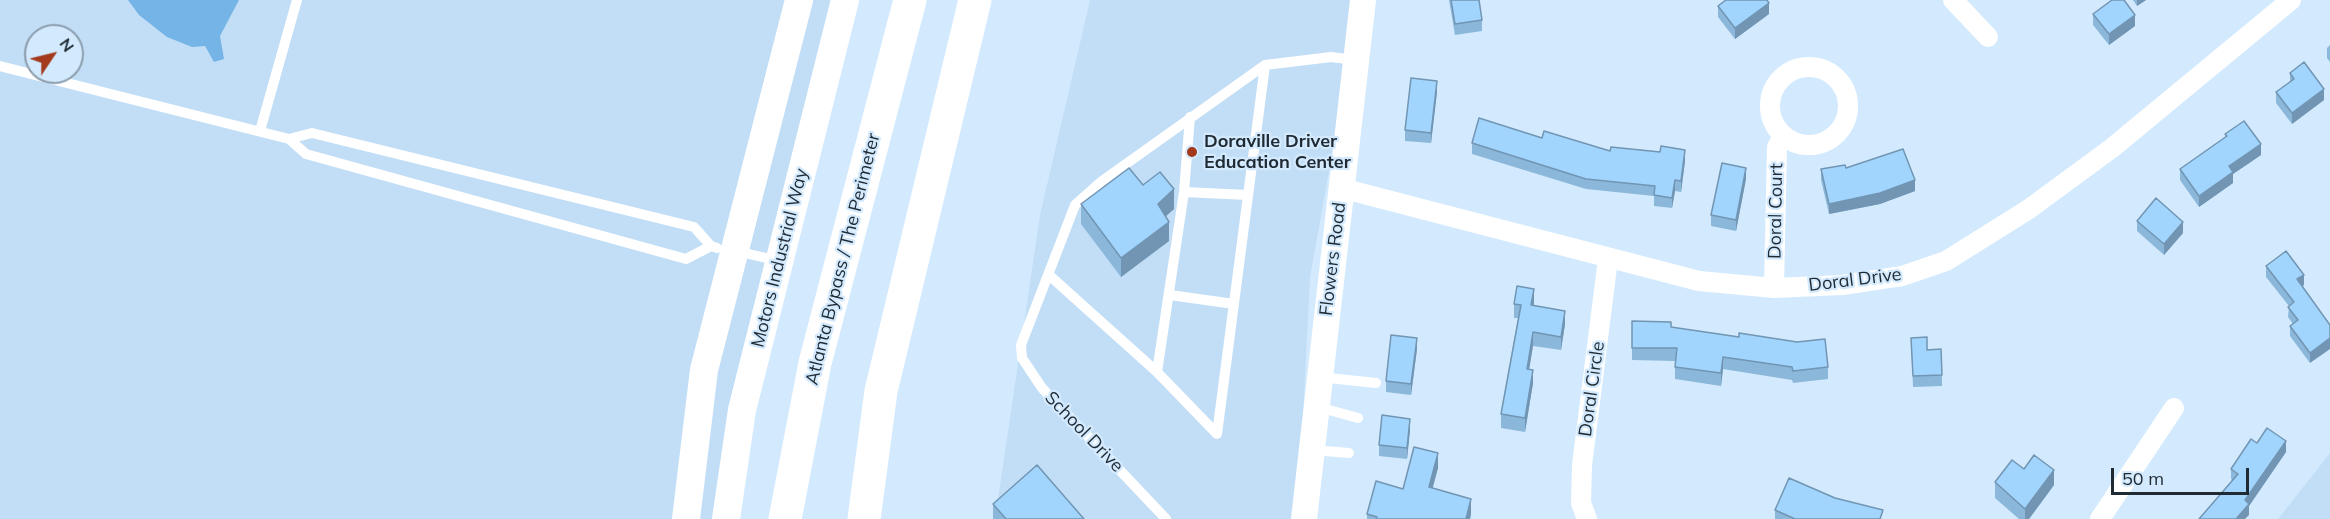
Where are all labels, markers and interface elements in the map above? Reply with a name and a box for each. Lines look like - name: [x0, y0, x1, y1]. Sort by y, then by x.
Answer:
- north arrow: [24, 24, 84, 84]
- text: N: [55, 34, 79, 56]
- street label: Atlanta Bypass / The Perimeter: [801, 131, 885, 387]
- place label: Doraville Driver Education Center: [1204, 131, 1351, 174]
- marker: Doraville Driver Education Center: [1185, 145, 1199, 159]
- street label: Doral Court: [1764, 163, 1788, 259]
- street label: Motors Industrial Way: [747, 166, 813, 350]
- street label: Flowers Road: [1315, 201, 1351, 317]
- street label: Doral Drive: [1807, 264, 1903, 296]
- street label: Doral Circle: [1575, 340, 1609, 438]
- street label: School Drive: [1040, 387, 1128, 477]
- scale bar: [2114, 456, 2252, 494]
- text: 50 m: [2122, 467, 2164, 490]

